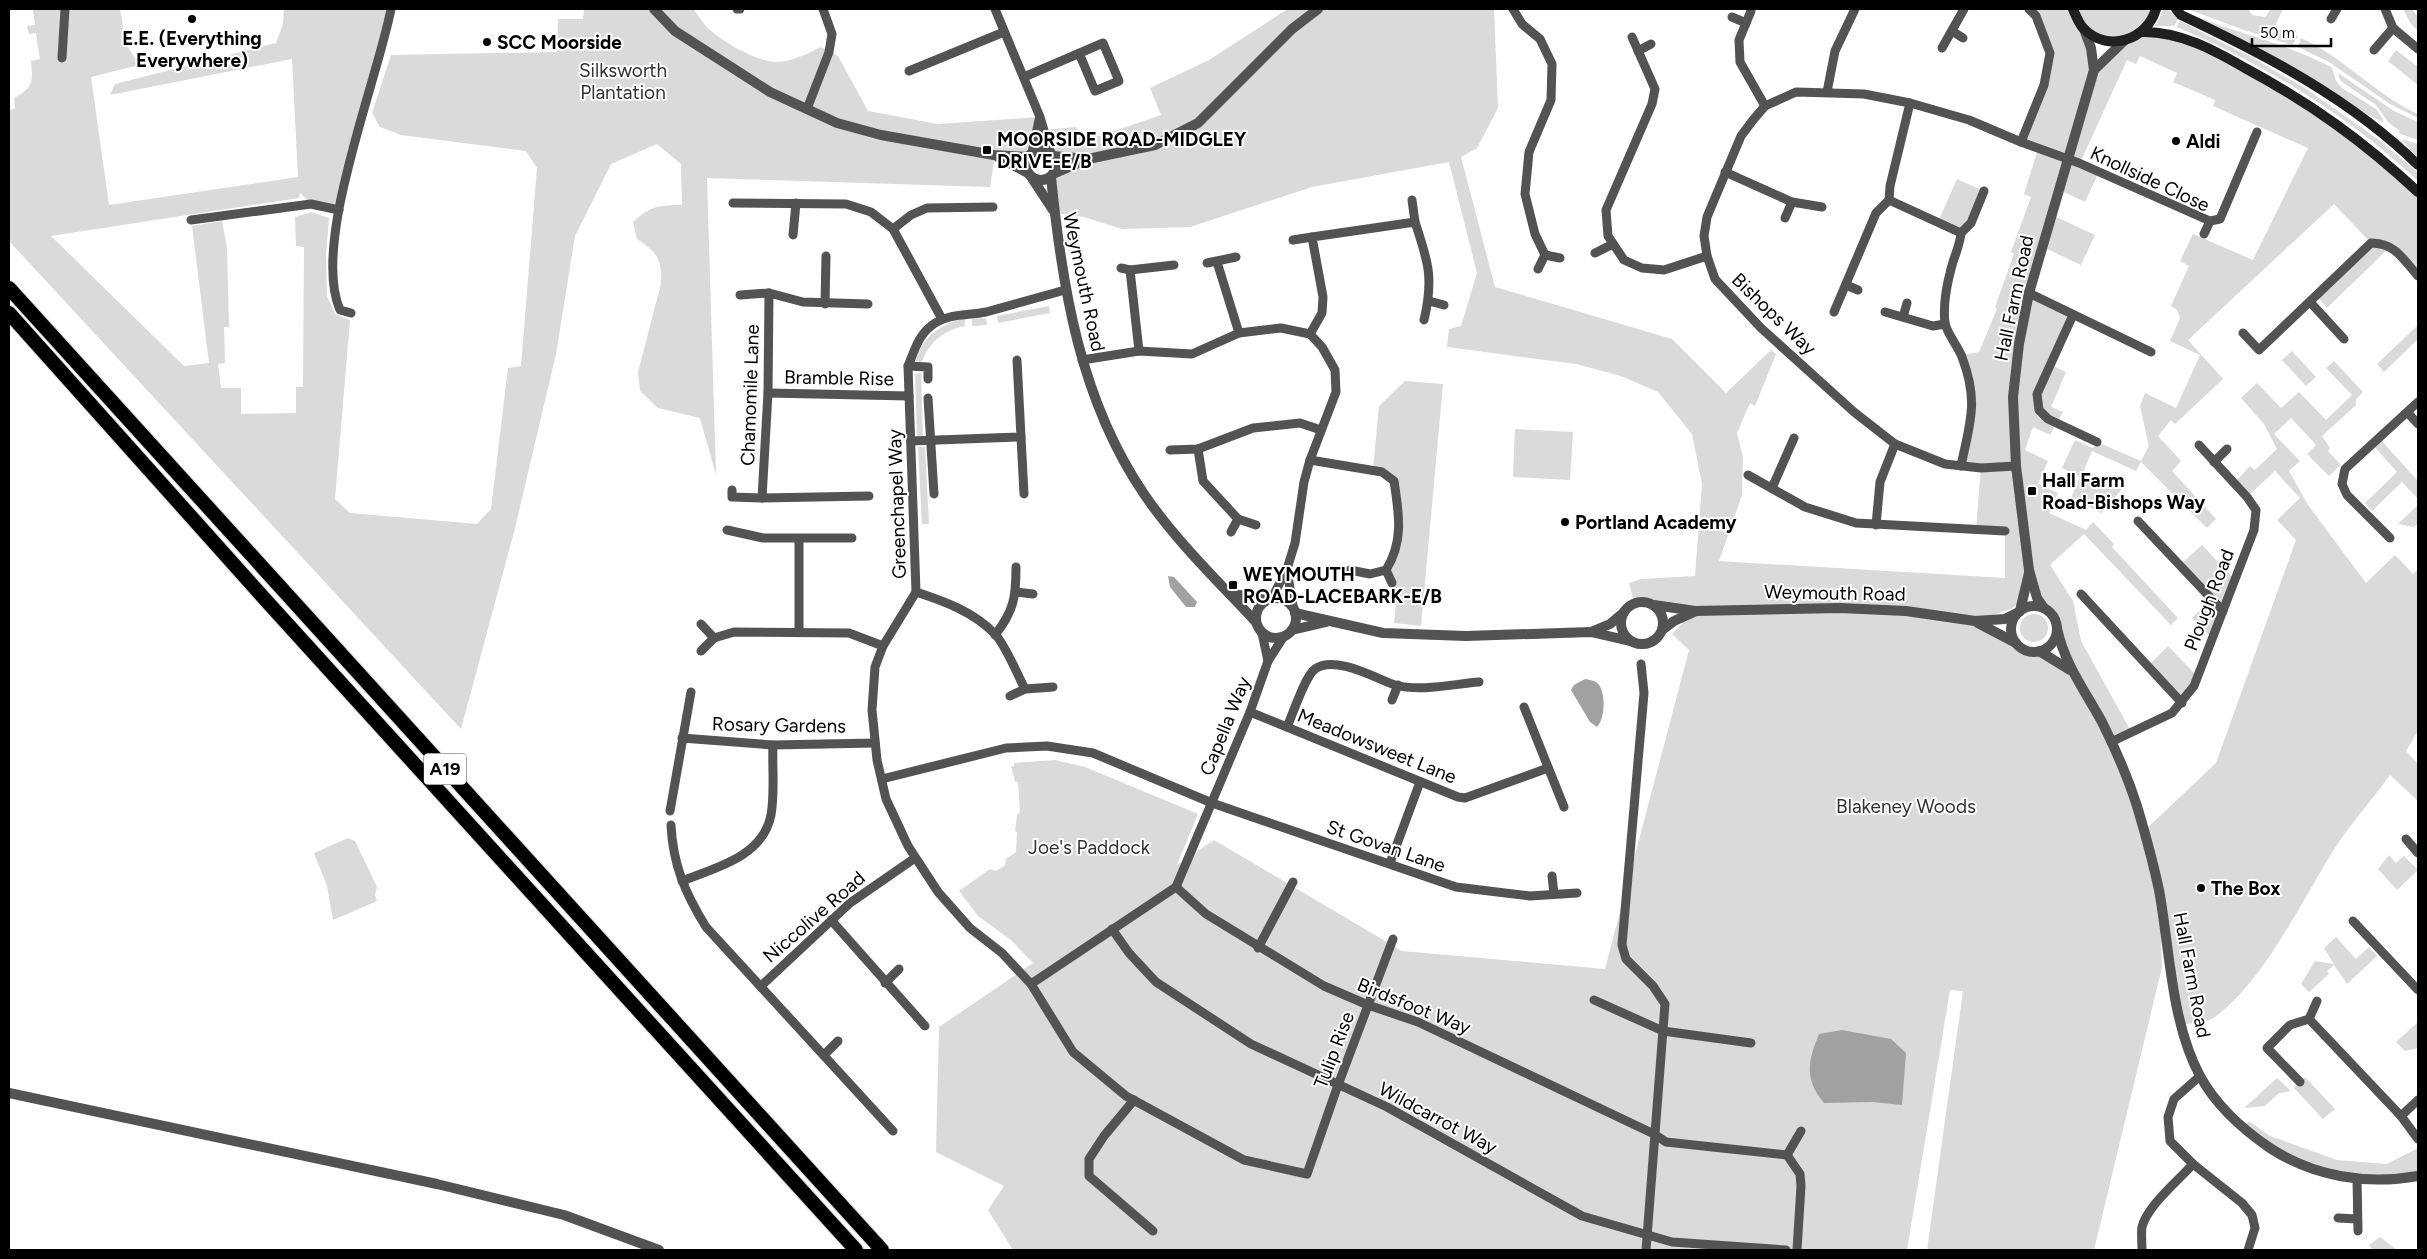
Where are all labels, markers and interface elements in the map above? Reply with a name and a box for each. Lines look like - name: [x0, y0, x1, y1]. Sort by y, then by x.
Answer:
- marker: E.E. (Everything Everywhere): [186, 13, 198, 25]
- scale bar: [2252, 15, 2331, 47]
- text: 50 m: [2260, 24, 2295, 42]
- place label: E.E. (Everything Everywhere): [122, 27, 262, 72]
- place label: SCC Moorside: [497, 31, 622, 54]
- marker: SCC Moorside: [481, 36, 493, 48]
- park label: Silksworth Plantation: [579, 59, 667, 104]
- place label: MOORSIDE ROAD-MIDGLEY DRIVE-E/B: [997, 128, 1247, 173]
- place label: Aldi: [2186, 130, 2221, 153]
- marker: Aldi: [2170, 135, 2182, 147]
- street label: Knollside Close: [2087, 141, 2213, 217]
- marker: MOORSIDE ROAD-MIDGLEY DRIVE-E/B: [981, 144, 993, 156]
- street label: Weymouth Road: [1058, 210, 1110, 354]
- street label: Hall Farm Road: [1989, 233, 2039, 363]
- street label: Bishops Way: [1727, 268, 1821, 360]
- street label: Chamomile Lane: [736, 324, 764, 466]
- street label: Bramble Rise: [784, 366, 894, 390]
- street label: Greenchapel Way: [883, 429, 911, 579]
- place label: Hall Farm Road-Bishops Way: [2042, 469, 2205, 514]
- marker: Hall Farm Road-Bishops Way: [2026, 485, 2038, 497]
- place label: Portland Academy: [1575, 511, 1737, 534]
- marker: Portland Academy: [1559, 516, 1571, 528]
- street label: Plough Road: [2179, 546, 2239, 654]
- place label: WEYMOUTH ROAD-LACEBARK-E/B: [1243, 563, 1442, 608]
- marker: WEYMOUTH ROAD-LACEBARK-E/B: [1227, 579, 1239, 591]
- street label: Weymouth Road: [1764, 580, 1906, 606]
- street label: Capella Way: [1195, 673, 1255, 779]
- street label: Meadowsweet Lane: [1294, 704, 1460, 788]
- street label: Rosary Gardens: [712, 712, 846, 738]
- road number: A19: [424, 754, 466, 784]
- park label: Blakeney Woods: [1836, 795, 1976, 818]
- street label: St Govan Lane: [1324, 815, 1448, 877]
- park label: Joe's Paddock: [1028, 836, 1151, 859]
- street label: Niccolive Road: [758, 866, 870, 968]
- place label: The Box: [2211, 877, 2280, 900]
- marker: The Box: [2195, 882, 2207, 894]
- street label: Hall Farm Road: [2169, 910, 2215, 1040]
- street label: Birdsfoot Way: [1354, 973, 1474, 1039]
- street label: Tulip Rise: [1309, 1008, 1359, 1092]
- street label: Wildcarrot Way: [1375, 1077, 1501, 1159]

